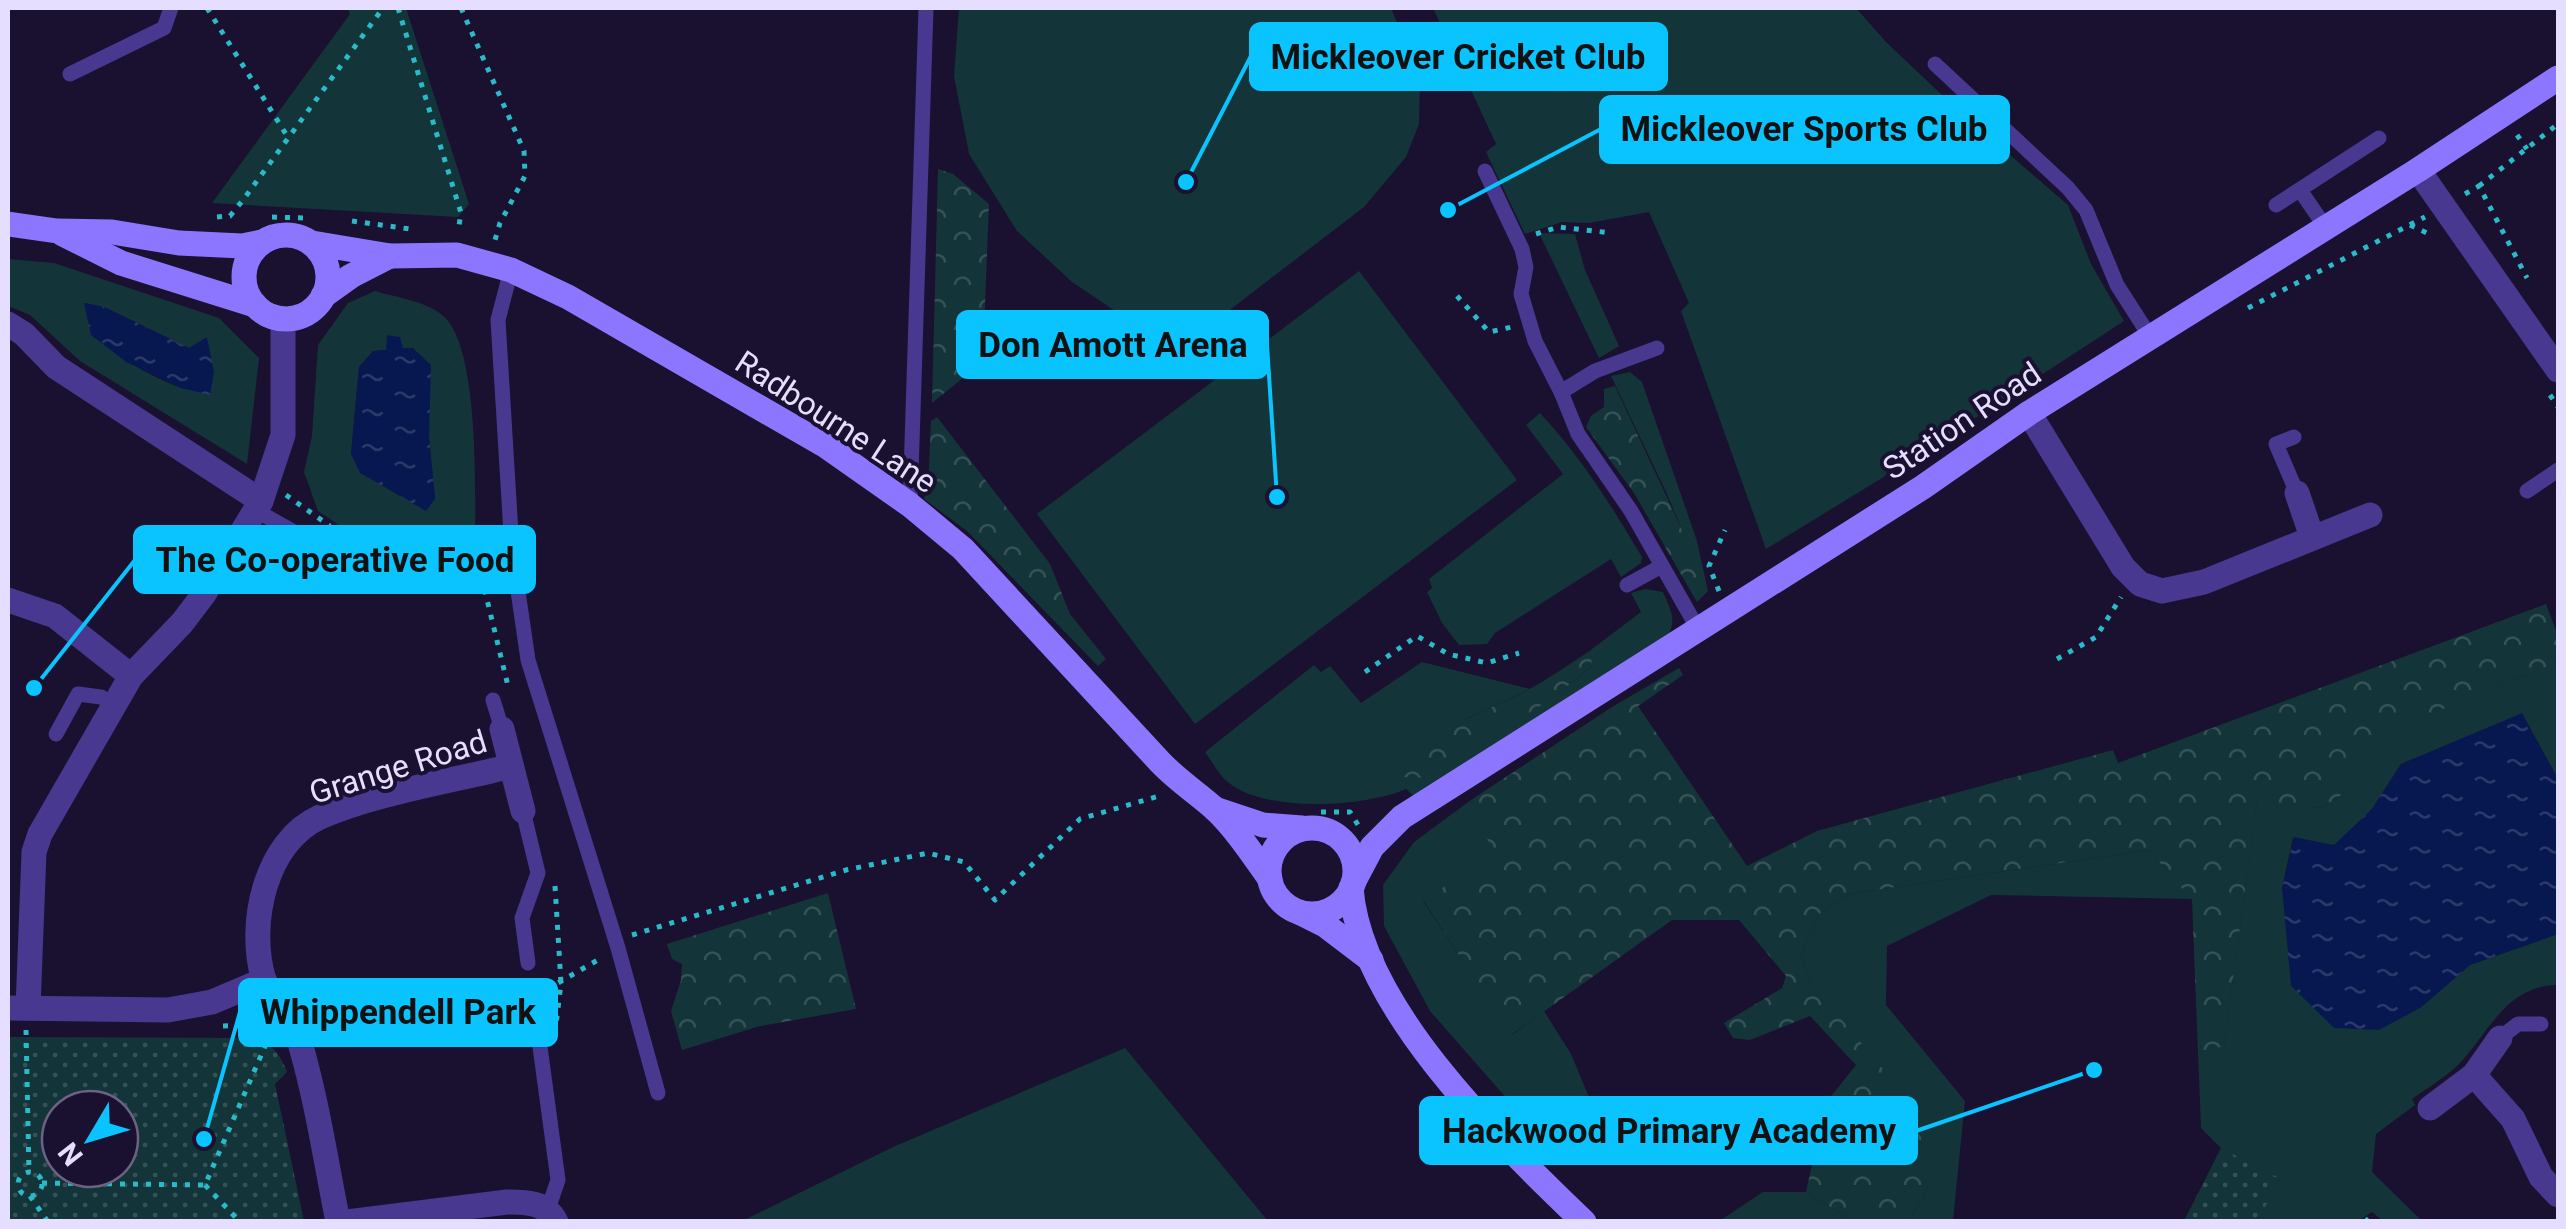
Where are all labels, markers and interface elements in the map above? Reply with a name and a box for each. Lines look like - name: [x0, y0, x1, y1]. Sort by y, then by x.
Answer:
- callout: Mickleover Cricket Club: [1251, 24, 1666, 89]
- text: Mickleover Cricket Club: [1271, 37, 1645, 78]
- callout: Mickleover Sports Club: [1601, 97, 2008, 162]
- text: Mickleover Sports Club: [1620, 109, 1988, 150]
- callout: Don Amott Arena: [958, 312, 1267, 377]
- text: Don Amott Arena: [978, 325, 1248, 366]
- street label: Radbourne Lane: [728, 343, 944, 501]
- street label: Station Road: [1876, 354, 2048, 488]
- callout: The Co-operative Food: [135, 527, 534, 592]
- text: The Co-operative Food: [156, 540, 514, 581]
- street label: Grange Road: [305, 722, 491, 812]
- callout: Whippendell Park: [240, 980, 556, 1045]
- text: Whippendell Park: [260, 992, 537, 1033]
- north arrow: [40, 1089, 140, 1189]
- callout: Hackwood Primary Academy: [1421, 1098, 1916, 1163]
- text: Hackwood Primary Academy: [1442, 1111, 1896, 1152]
- text: N: [52, 1136, 90, 1172]

